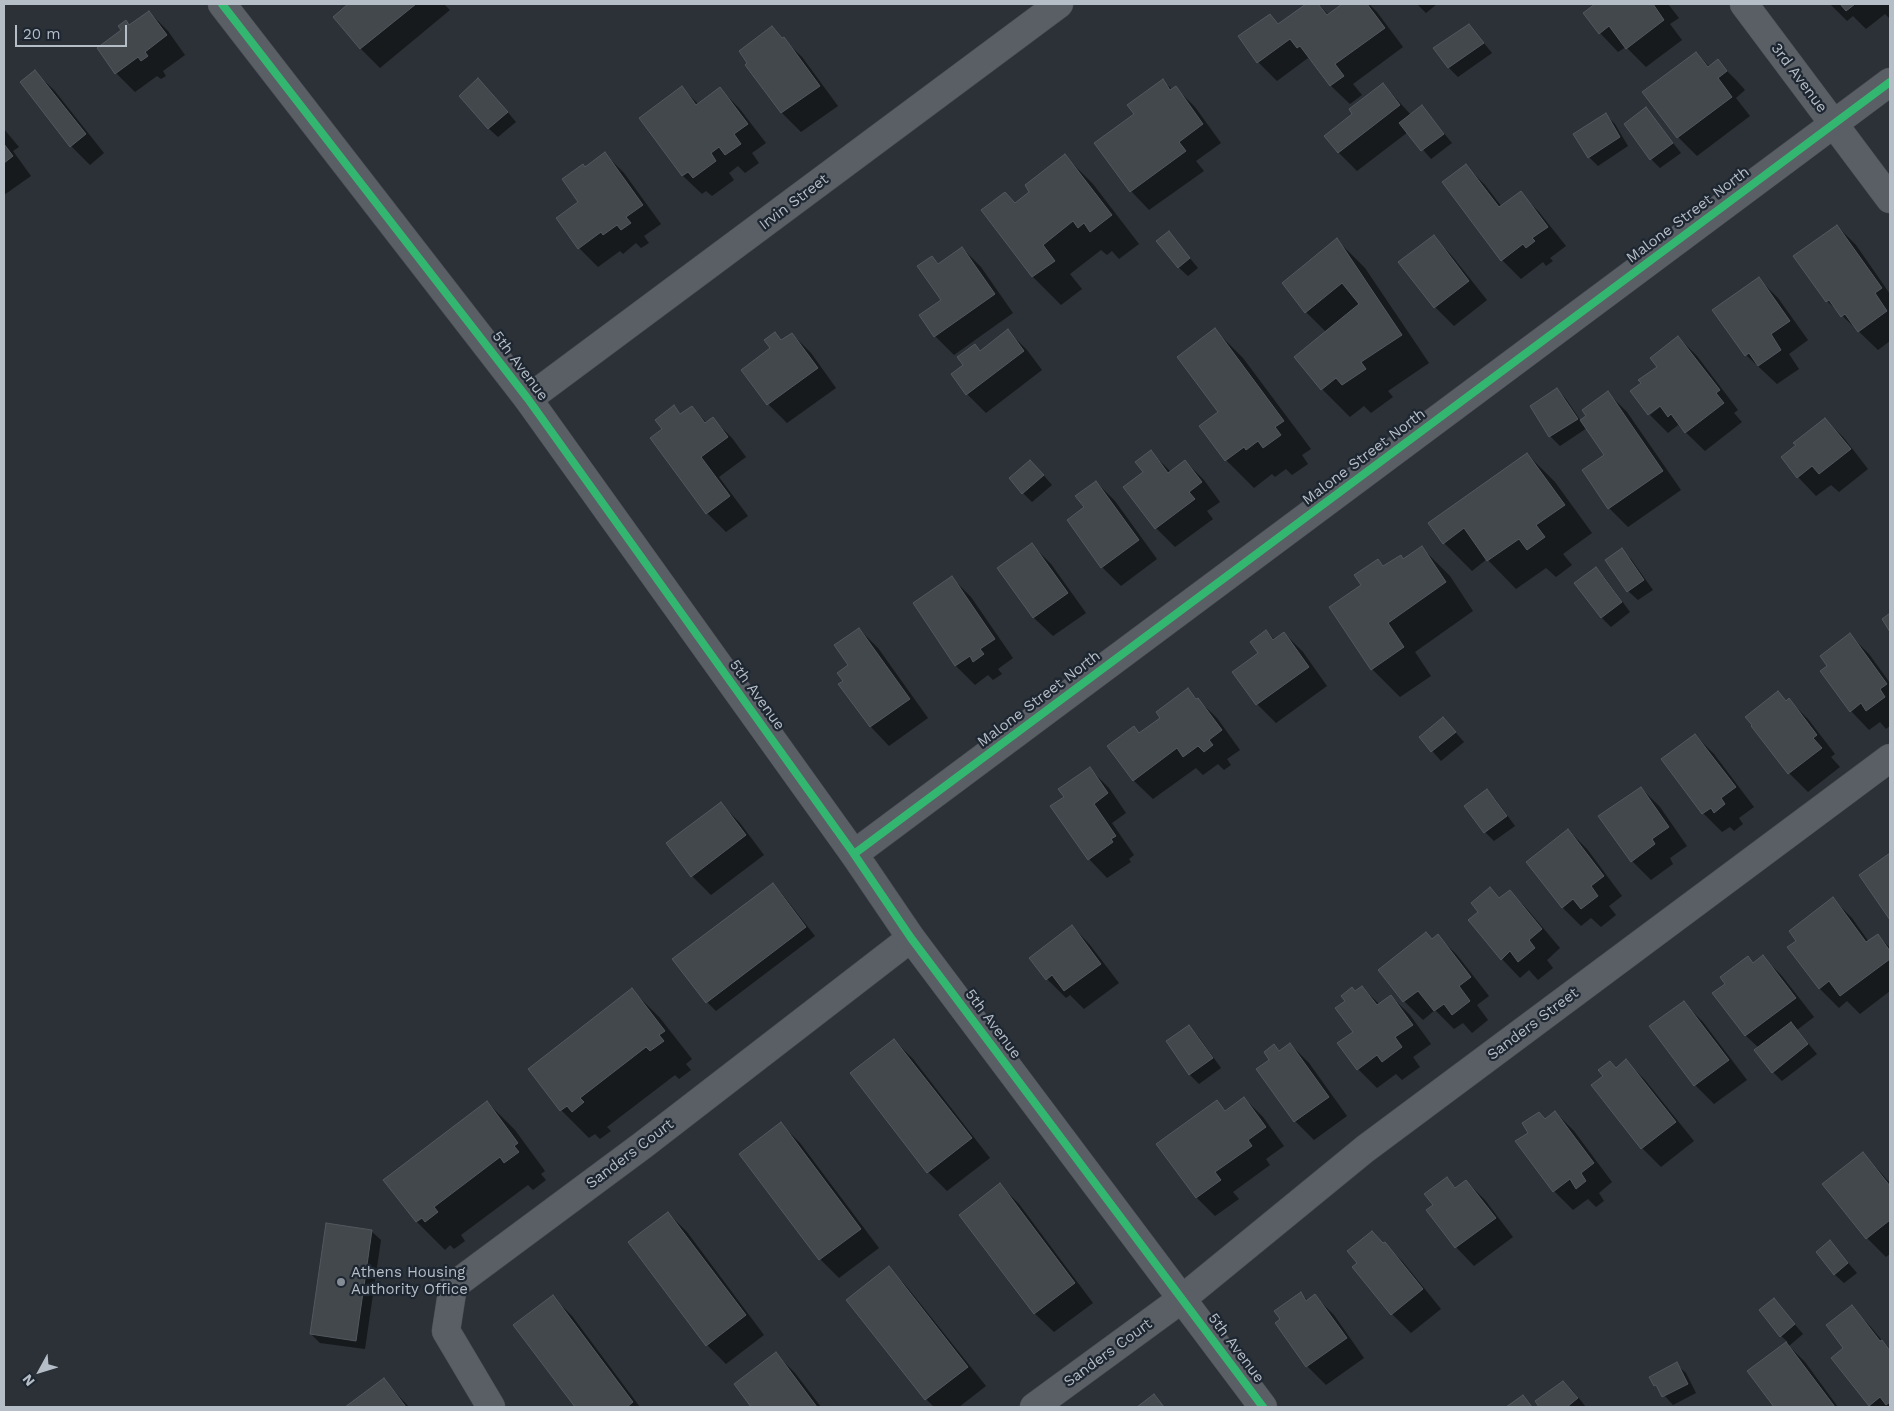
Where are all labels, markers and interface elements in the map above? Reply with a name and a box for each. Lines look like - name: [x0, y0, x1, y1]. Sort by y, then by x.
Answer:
- scale bar: [18, 15, 130, 47]
- text: 20 m: [23, 25, 61, 43]
- street label: 3rd Avenue: [1767, 40, 1831, 116]
- street label: Malone Street North: [1623, 163, 1753, 267]
- street label: Irvin Street: [756, 170, 832, 234]
- street label: 5th Avenue: [488, 328, 552, 404]
- street label: Malone Street North: [1299, 405, 1429, 509]
- street label: Malone Street North: [974, 647, 1104, 751]
- street label: 5th Avenue: [725, 656, 789, 734]
- street label: Sanders Street: [1484, 984, 1582, 1064]
- street label: 5th Avenue: [961, 986, 1025, 1062]
- street label: Sanders Court: [583, 1115, 677, 1193]
- place label: Athens Housing Authority Office: [351, 1264, 468, 1299]
- marker: Athens Housing Authority Office: [335, 1276, 347, 1288]
- street label: 5th Avenue: [1204, 1310, 1268, 1386]
- street label: Sanders Court: [1060, 1315, 1156, 1391]
- north arrow: [15, 1346, 65, 1396]
- text: N: [19, 1371, 38, 1390]

